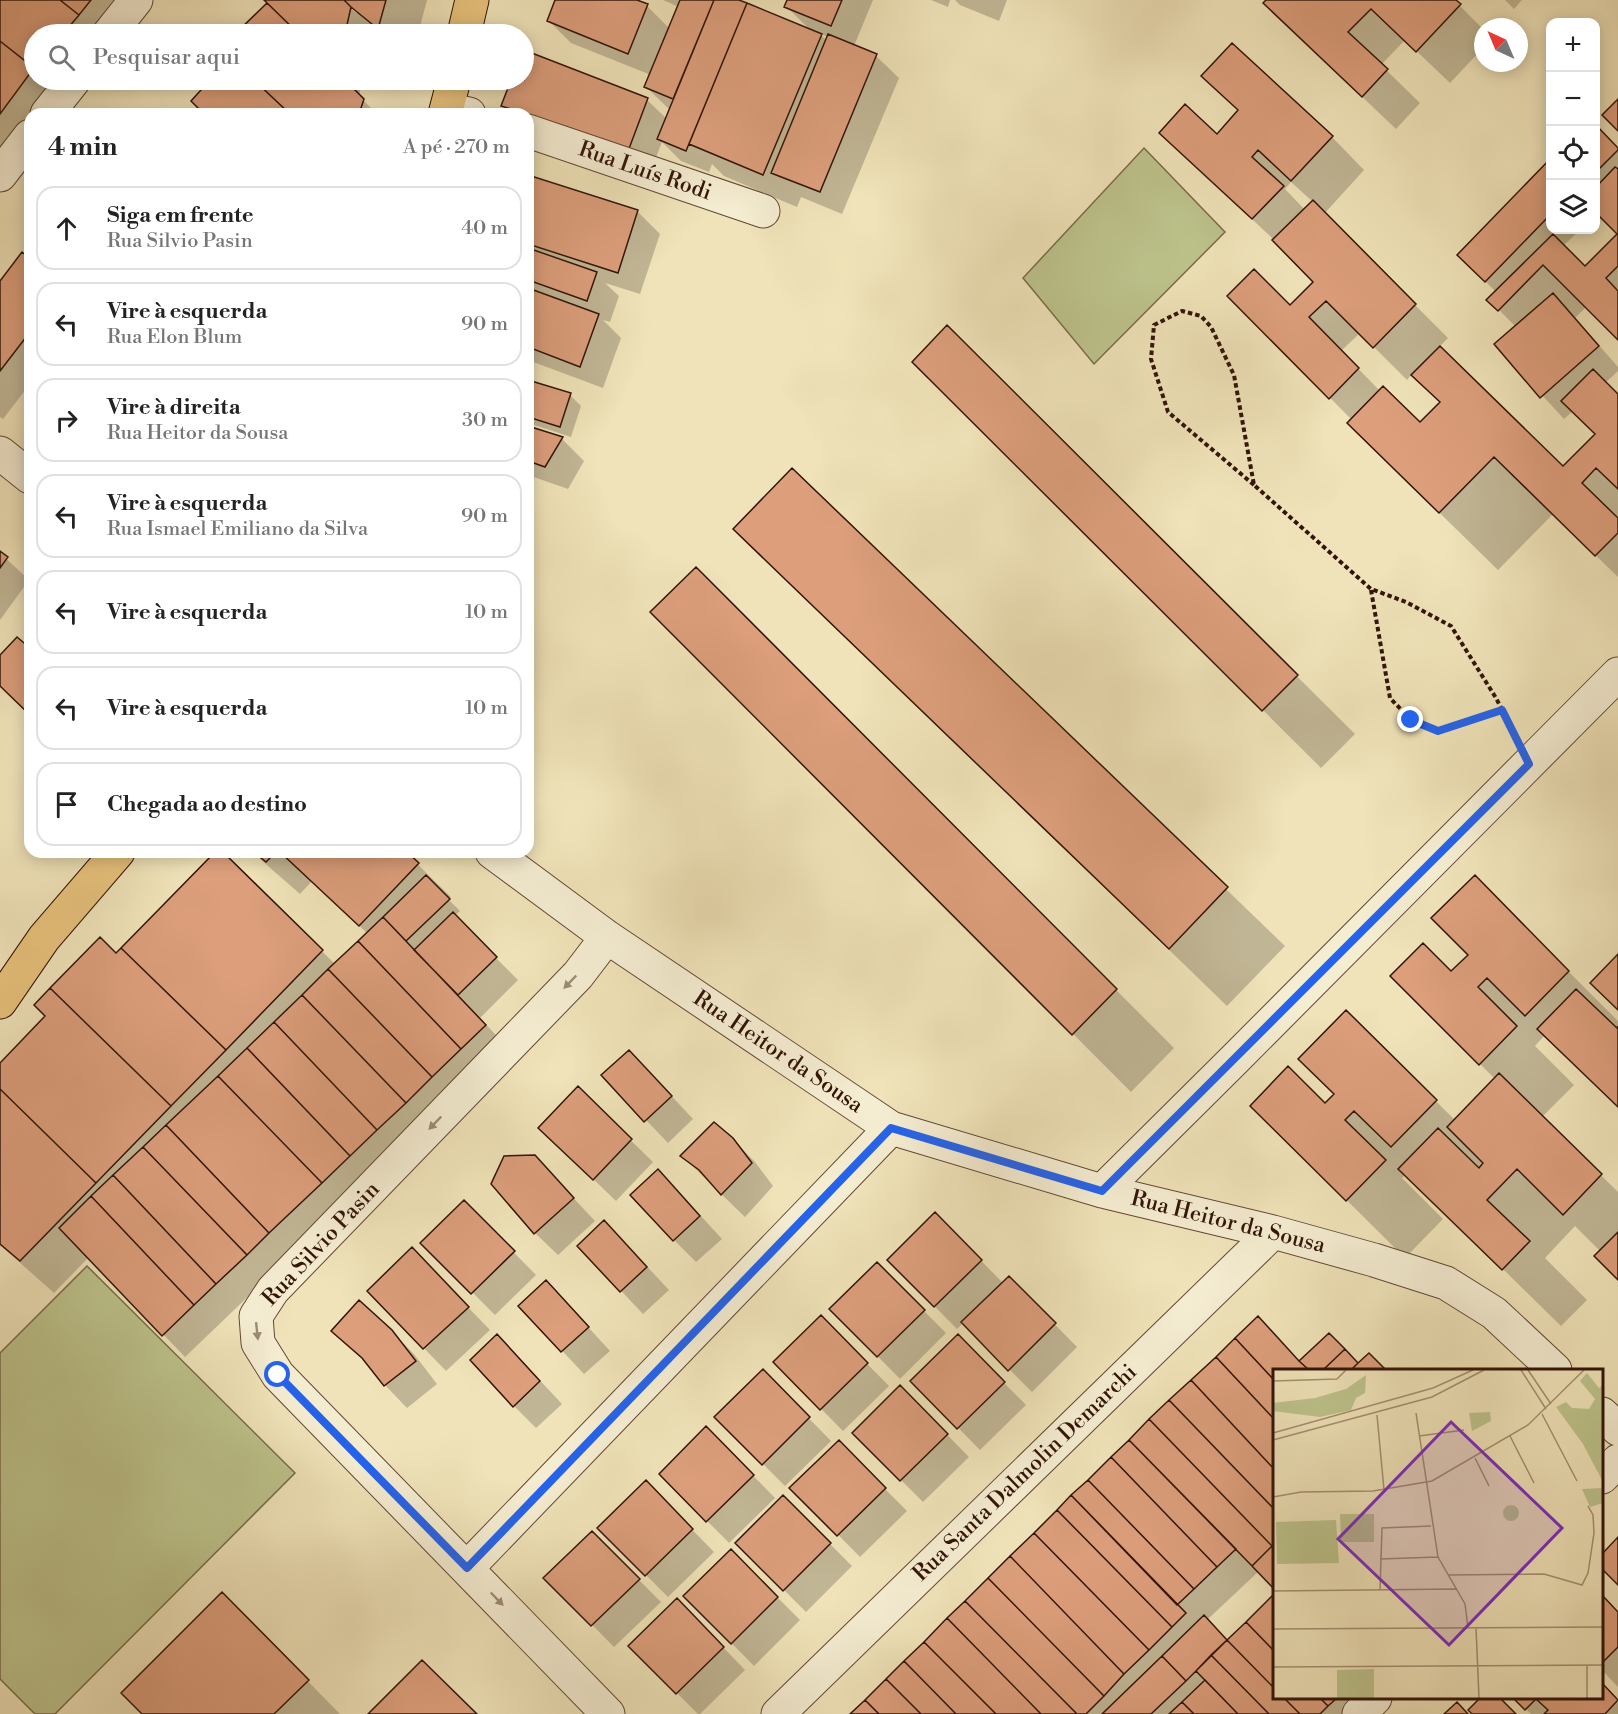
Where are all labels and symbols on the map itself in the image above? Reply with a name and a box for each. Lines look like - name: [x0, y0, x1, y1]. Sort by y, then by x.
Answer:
- north arrow: [1474, 18, 1528, 72]
- street label: Rua Luís Rodi: [575, 136, 715, 206]
- route end: [1397, 706, 1423, 732]
- one-way arrow: [564, 975, 578, 989]
- street label: Rua Heitor da Sousa: [688, 985, 869, 1119]
- one-way arrow: [428, 1115, 442, 1129]
- street label: Rua Silvio Pasin: [257, 1176, 385, 1312]
- street label: Rua Heitor da Sousa: [1128, 1185, 1329, 1259]
- one-way arrow: [252, 1321, 262, 1340]
- street label: Rua Santa Dalmolin Demarchi: [907, 1359, 1143, 1587]
- route start: [264, 1361, 290, 1387]
- inset map: [1273, 1369, 1603, 1699]
- one-way arrow: [490, 1591, 504, 1606]

